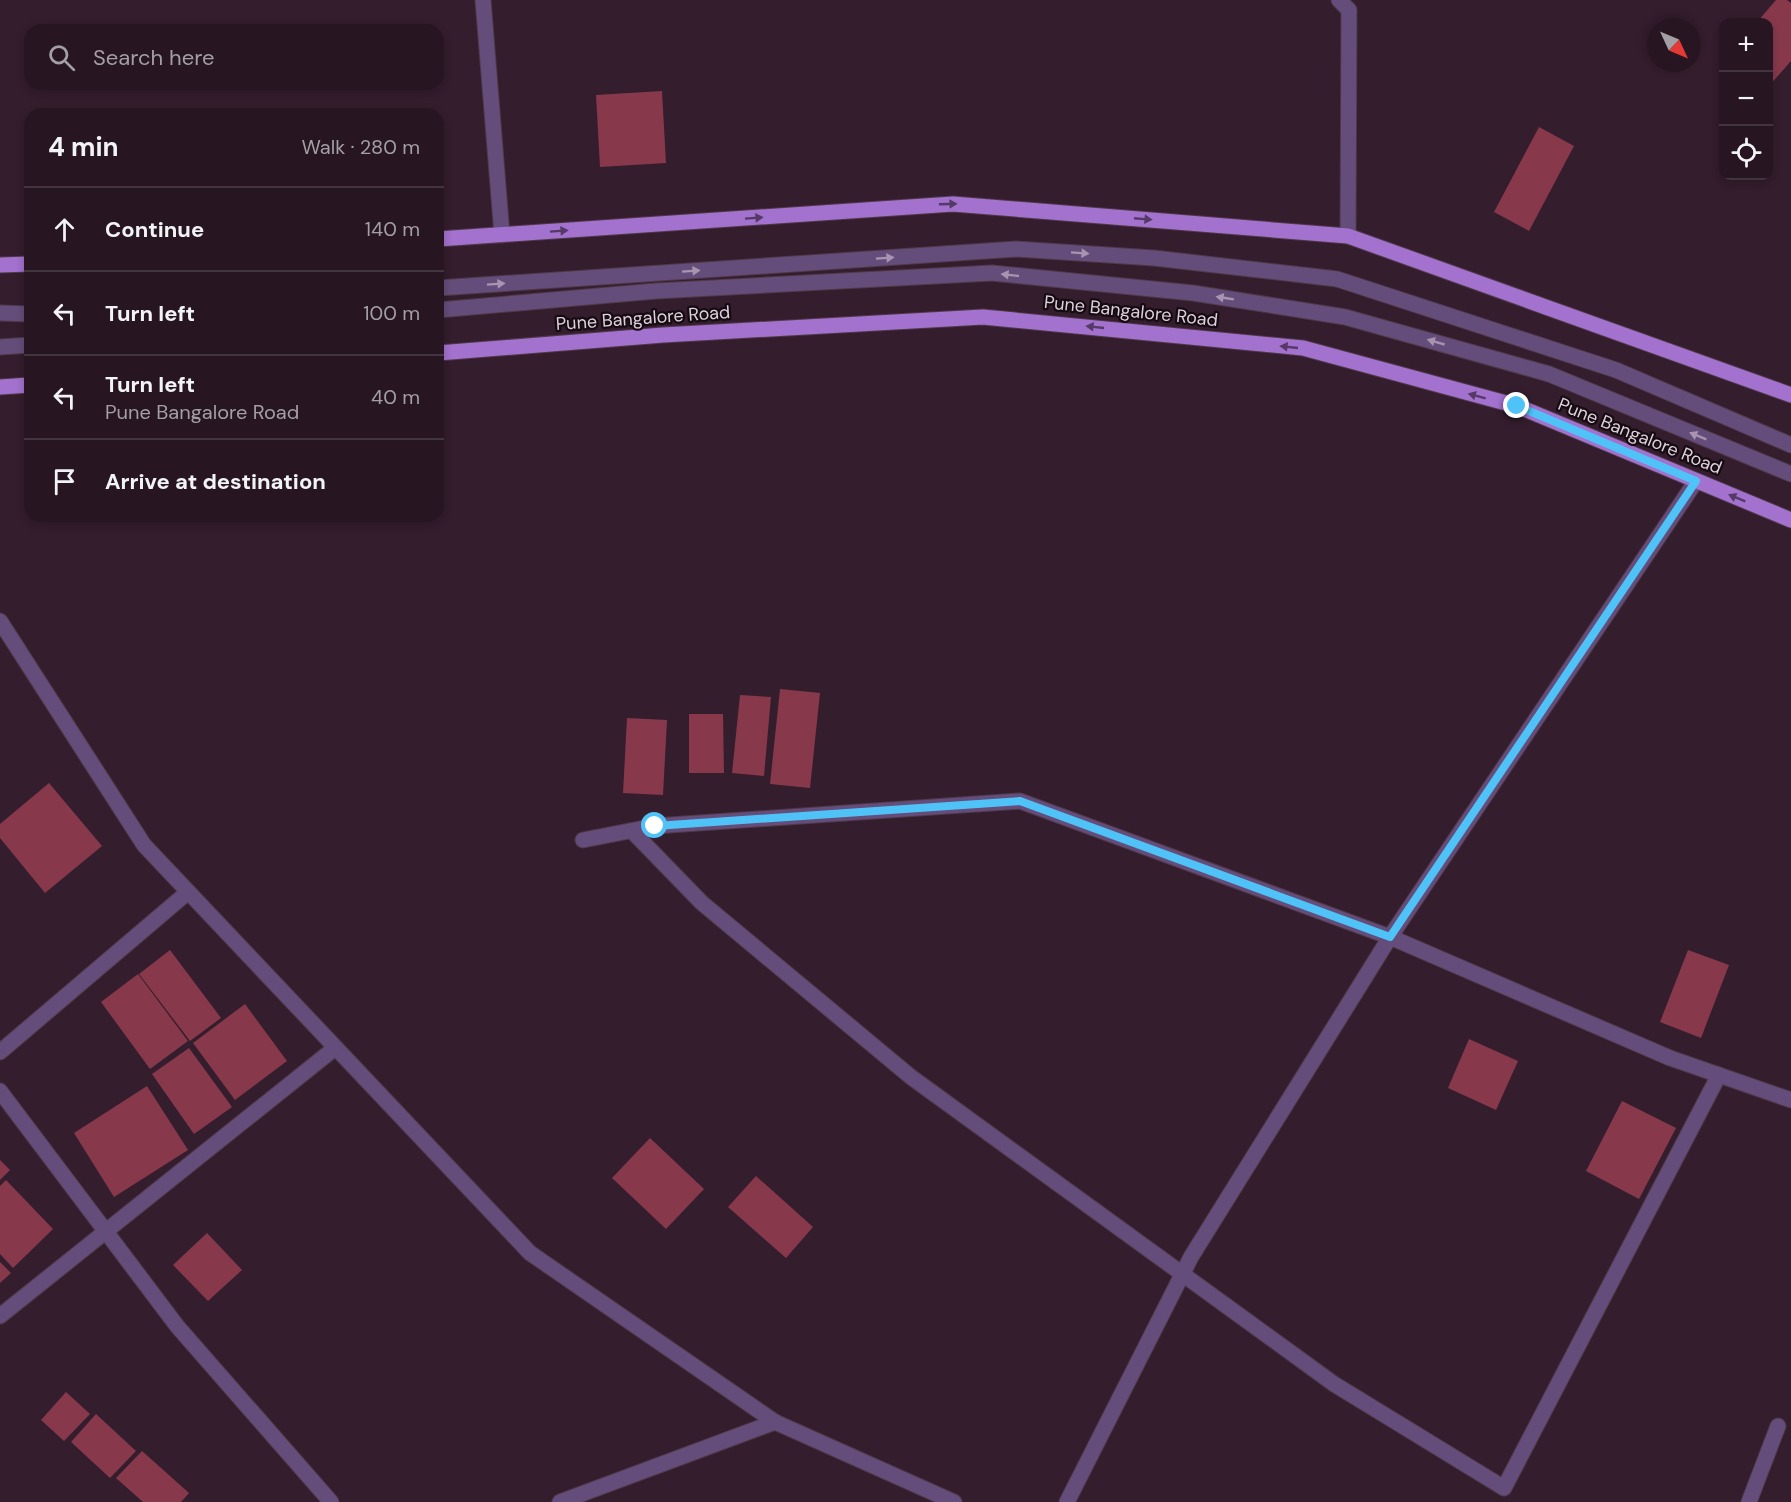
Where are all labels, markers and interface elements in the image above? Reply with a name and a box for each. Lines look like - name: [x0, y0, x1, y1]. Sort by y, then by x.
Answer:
- north arrow: [1647, 18, 1701, 72]
- map controls: [1719, 18, 1773, 180]
- button: +: [1719, 18, 1773, 72]
- search box: [24, 24, 444, 90]
- icon: search: [45, 41, 78, 74]
- text: Search here: [93, 43, 214, 72]
- button: −: [1719, 72, 1773, 126]
- button: locate: [1719, 126, 1773, 180]
- text: 4 min: [48, 130, 119, 164]
- text: Walk · 280 m: [301, 134, 420, 160]
- one-way arrow: [939, 200, 958, 209]
- icon: ahead: [48, 213, 81, 246]
- one-way arrow: [744, 213, 763, 222]
- one-way arrow: [1133, 214, 1152, 224]
- text: Continue: [105, 215, 204, 244]
- text: 140 m: [365, 216, 420, 242]
- one-way arrow: [550, 226, 569, 236]
- one-way arrow: [1071, 248, 1090, 258]
- one-way arrow: [876, 253, 895, 262]
- one-way arrow: [681, 266, 700, 276]
- one-way arrow: [1000, 270, 1019, 279]
- one-way arrow: [487, 279, 506, 289]
- street label: Pune Bangalore Road: [1043, 290, 1219, 332]
- one-way arrow: [1215, 293, 1234, 302]
- icon: left: [48, 297, 81, 330]
- text: Turn left: [105, 299, 195, 328]
- text: 100 m: [363, 300, 420, 326]
- street label: Pune Bangalore Road: [555, 300, 731, 336]
- one-way arrow: [1085, 323, 1104, 332]
- one-way arrow: [1427, 337, 1445, 347]
- one-way arrow: [1279, 342, 1298, 351]
- text: Turn left: [105, 370, 195, 399]
- icon: left: [48, 381, 81, 414]
- text: 40 m: [371, 384, 420, 410]
- one-way arrow: [1468, 390, 1487, 400]
- route end: [1503, 392, 1529, 418]
- street label: Pune Bangalore Road: [1554, 392, 1726, 480]
- text: Pune Bangalore Road: [105, 399, 299, 425]
- one-way arrow: [1689, 431, 1707, 440]
- icon: arrive: [48, 465, 81, 498]
- text: Arrive at destination: [105, 467, 326, 496]
- one-way arrow: [1728, 493, 1746, 502]
- route start: [641, 812, 667, 838]

